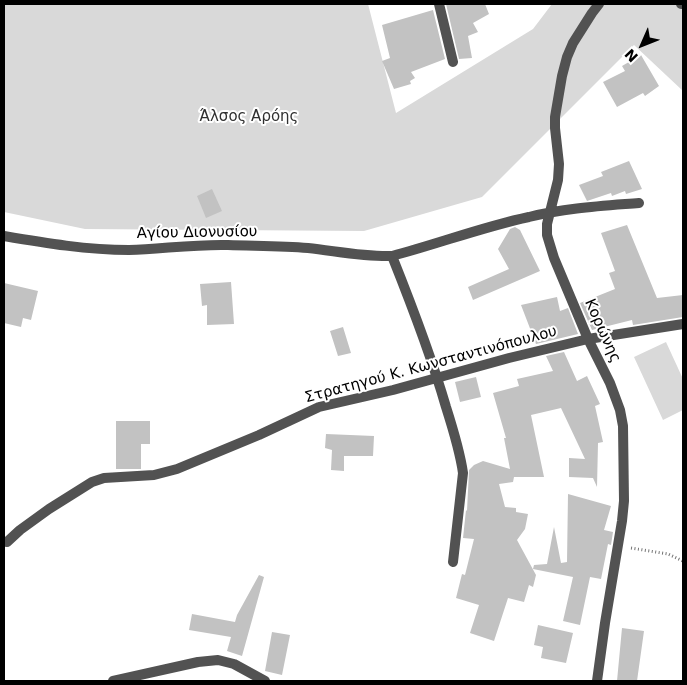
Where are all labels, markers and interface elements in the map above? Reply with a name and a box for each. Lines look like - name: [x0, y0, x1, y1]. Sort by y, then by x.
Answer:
- north arrow: [617, 20, 667, 70]
- text: N: [621, 46, 641, 65]
- park label: Άλσος Αρόης: [200, 108, 298, 126]
- street label: Αγίου Διονυσίου: [136, 223, 258, 243]
- street label: Κορώνης: [580, 296, 624, 366]
- street label: Στρατηγού Κ. Κωνσταντινόπουλου: [303, 323, 559, 407]

